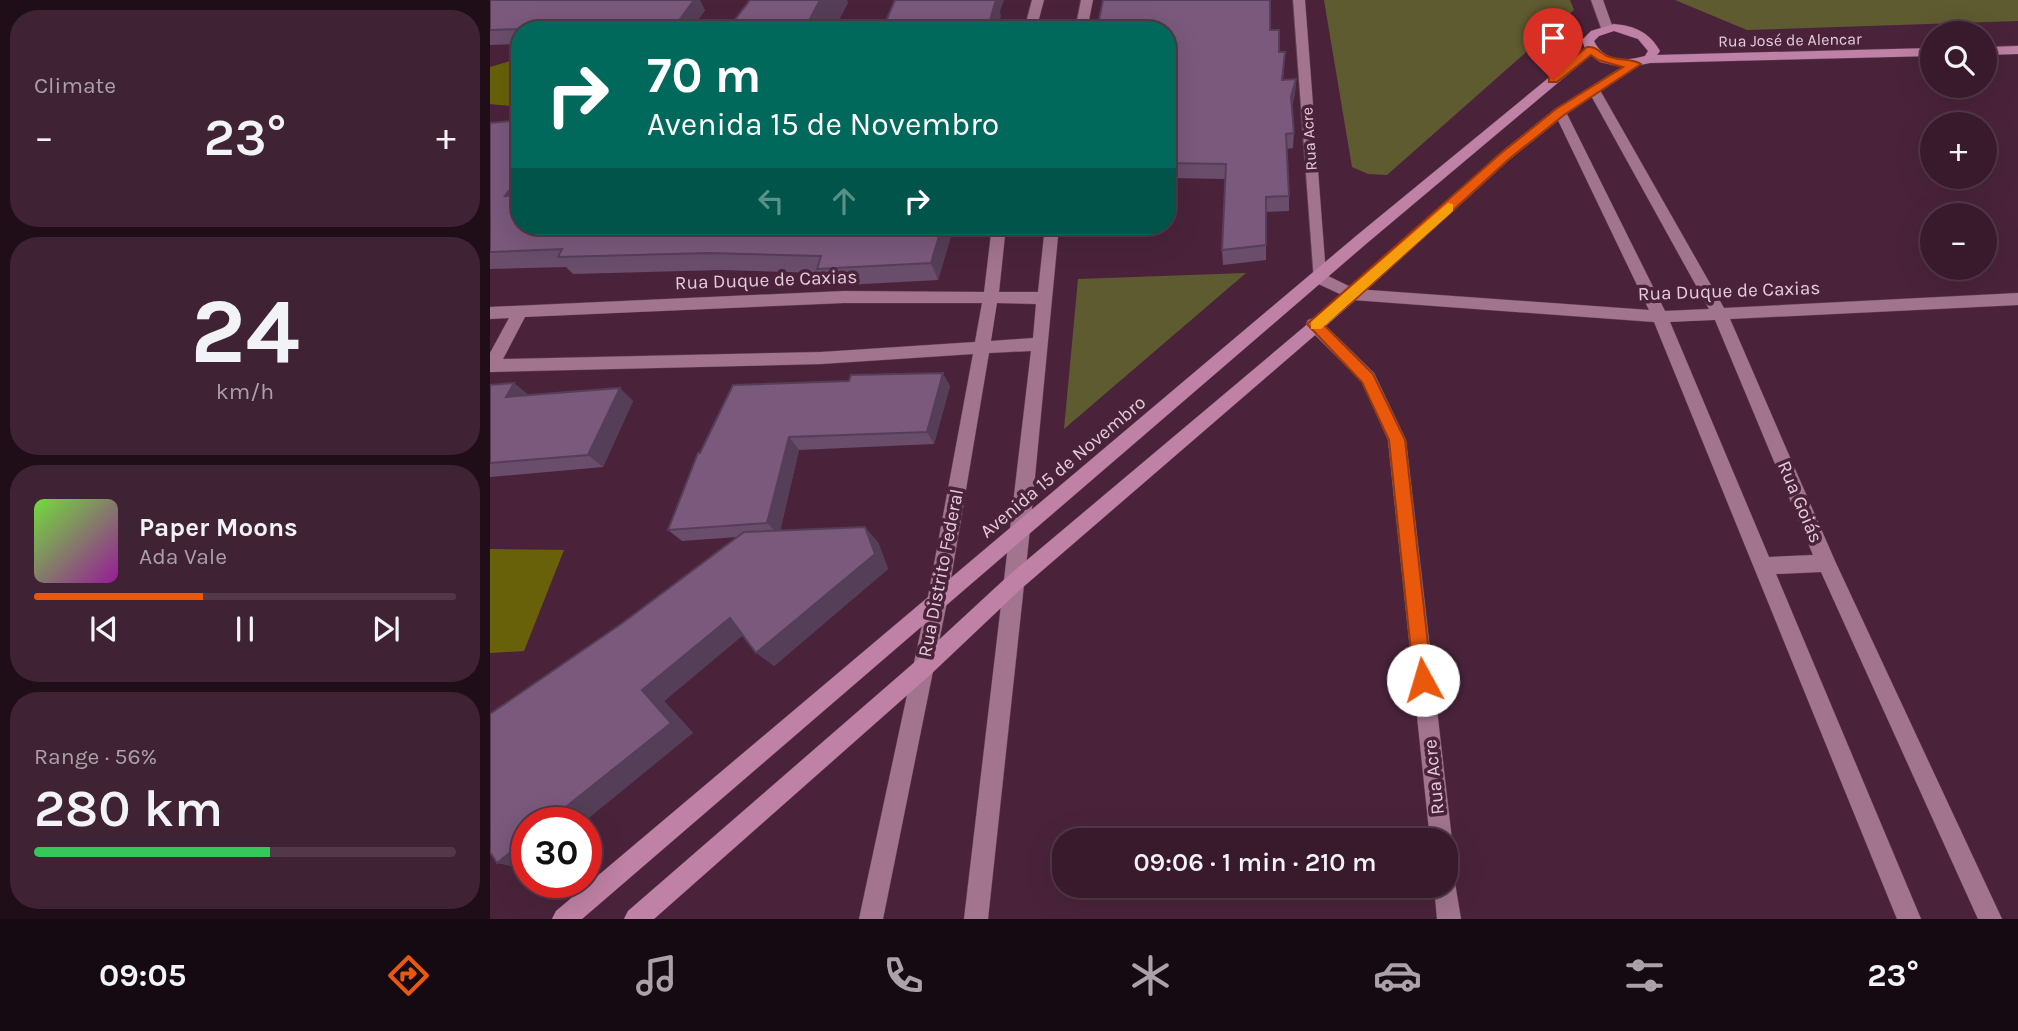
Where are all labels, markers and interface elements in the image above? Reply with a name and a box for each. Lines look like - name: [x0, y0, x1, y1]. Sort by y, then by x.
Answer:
- pin: [1523, 8, 1583, 80]
- icon: arrive: [1534, 19, 1572, 57]
- map controls: [1920, 21, 1997, 280]
- button: search: [1920, 21, 1997, 98]
- street label: Rua José de Alencar: [1718, 29, 1862, 51]
- text: 70 m: [647, 47, 761, 104]
- icon: right: [532, 49, 623, 140]
- text: Climate: [34, 72, 116, 99]
- text: Avenida 15 de Novembro: [647, 106, 999, 143]
- text: 23°: [204, 107, 286, 168]
- street label: Rua Acre: [1297, 107, 1321, 171]
- button: +: [1920, 112, 1997, 189]
- text: −: [34, 115, 54, 160]
- text: +: [436, 115, 456, 160]
- icon: left: [752, 182, 790, 220]
- icon: ahead: [825, 182, 863, 220]
- icon: right: [898, 182, 936, 220]
- button: −: [1920, 203, 1997, 280]
- street label: Rua Duque de Caxias: [674, 266, 858, 294]
- street label: Rua Duque de Caxias: [1637, 277, 1821, 305]
- text: 24: [190, 279, 300, 385]
- text: km/h: [216, 378, 274, 405]
- street label: Avenida 15 de Novembro: [976, 391, 1150, 543]
- street label: Rua Goiás: [1773, 458, 1827, 546]
- street label: Rua Distrito Federal: [914, 487, 968, 659]
- text: Paper Moons: [139, 512, 298, 543]
- text: Ada Vale: [139, 543, 227, 570]
- icon: previous: [85, 610, 123, 648]
- icon: pause: [226, 610, 264, 648]
- icon: next: [367, 610, 405, 648]
- position arrow: [1386, 643, 1460, 717]
- street label: Rua Acre: [1419, 738, 1449, 816]
- text: Range · 56%: [34, 743, 157, 770]
- text: 280 km: [34, 778, 223, 839]
- speed limit sign: 30: [511, 807, 602, 898]
- text: 09:06 · 1 min · 210 m: [1133, 847, 1377, 878]
- icon: directions: [384, 951, 433, 1000]
- icon: music: [632, 951, 681, 1000]
- icon: phone: [879, 951, 928, 1000]
- icon: climate: [1126, 951, 1175, 1000]
- icon: car: [1373, 951, 1422, 1000]
- icon: filters: [1620, 951, 1669, 1000]
- text: 09:05: [99, 957, 186, 994]
- text: 23°: [1867, 957, 1919, 994]

